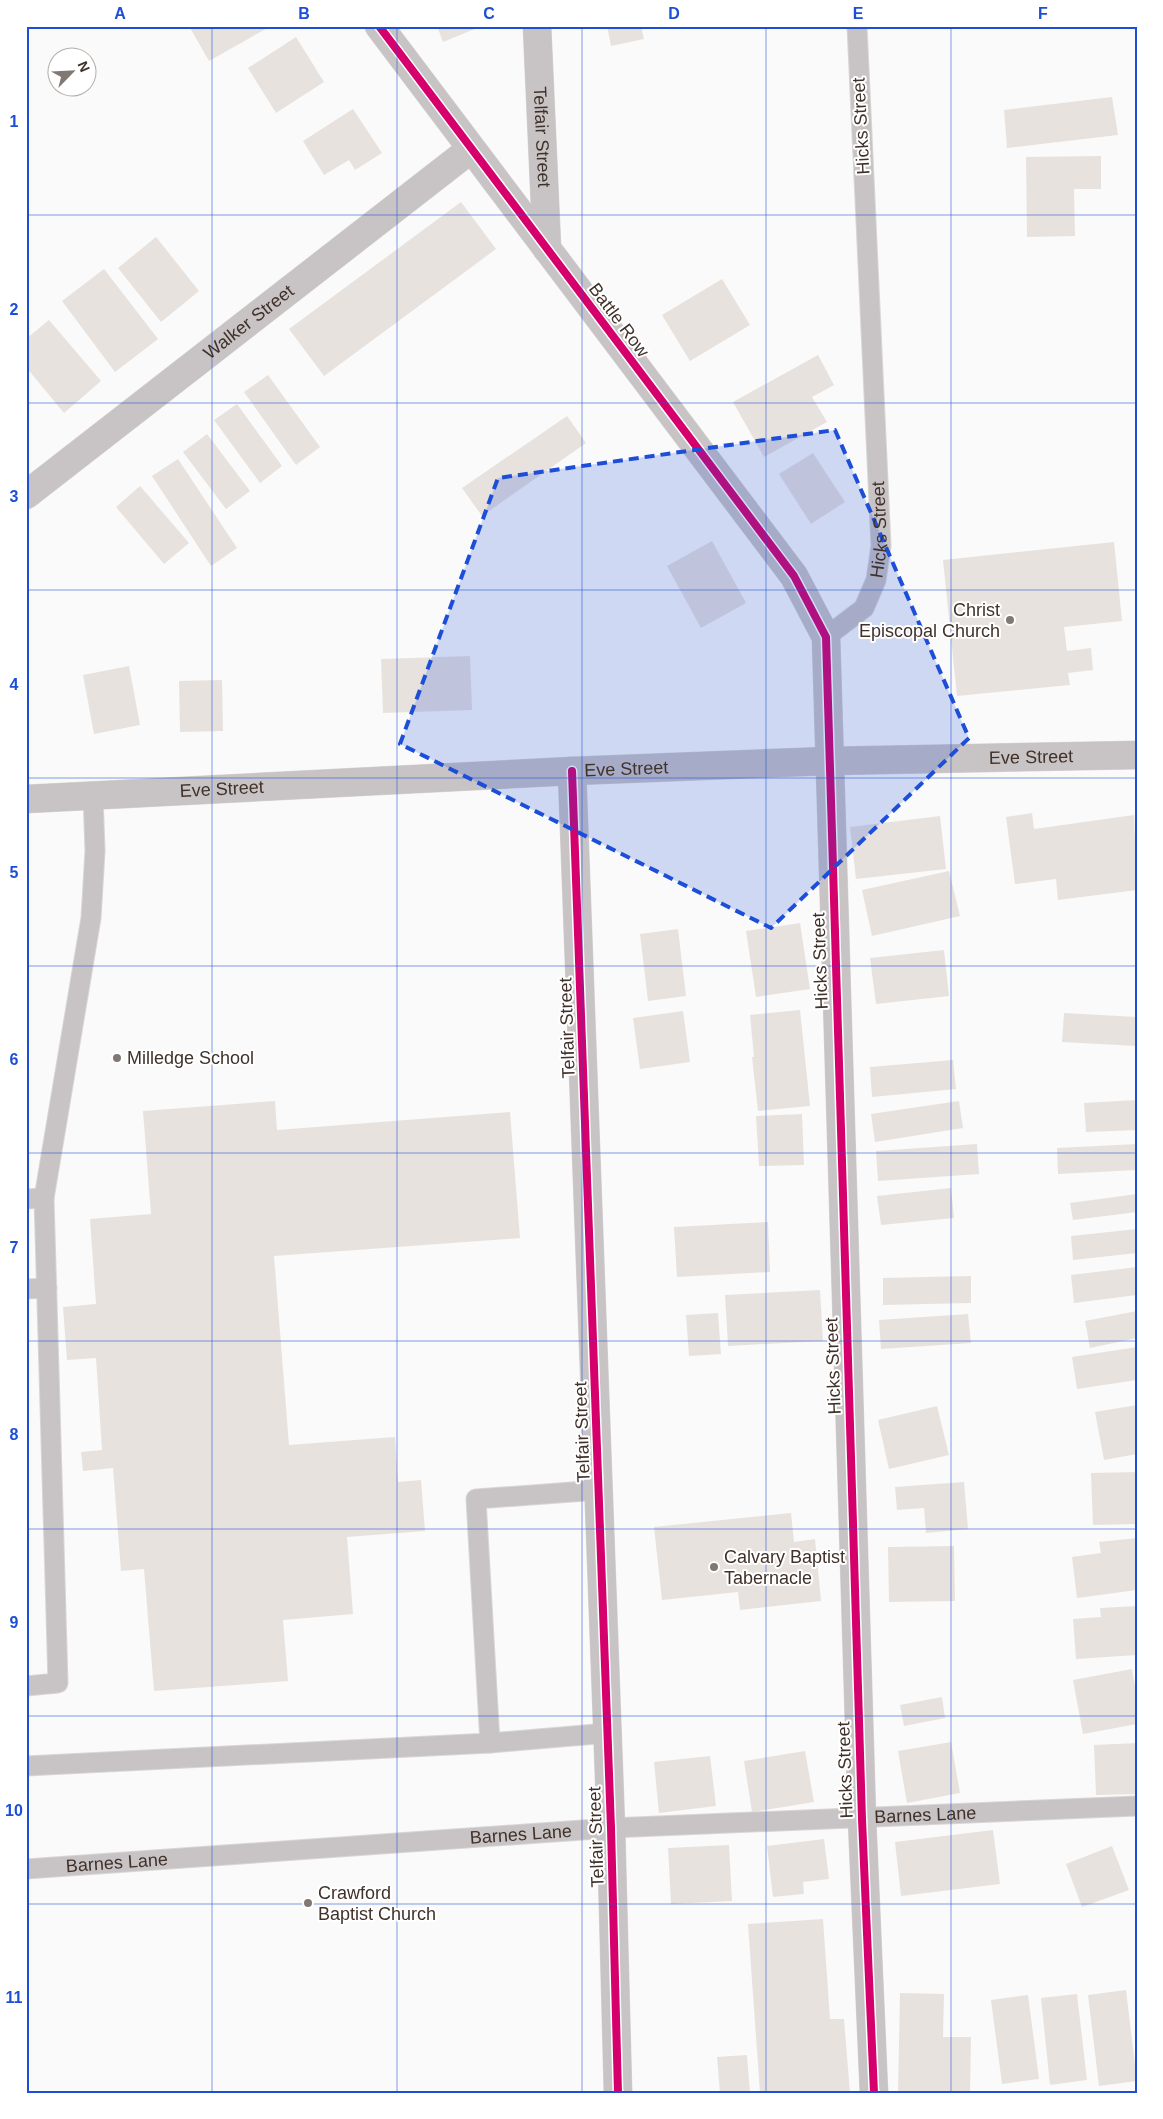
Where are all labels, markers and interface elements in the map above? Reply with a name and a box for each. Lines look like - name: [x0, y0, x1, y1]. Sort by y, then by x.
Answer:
- text: A: [114, 5, 126, 22]
- text: B: [298, 5, 310, 22]
- text: C: [483, 5, 495, 22]
- text: D: [668, 5, 680, 22]
- text: E: [853, 5, 864, 22]
- text: F: [1038, 5, 1048, 22]
- north arrow: [48, 48, 98, 98]
- text: N: [75, 59, 93, 75]
- street label: Hicks Street: [848, 77, 874, 175]
- street label: Telfair Street: [530, 86, 554, 188]
- text: 1: [10, 113, 19, 130]
- street label: Battle Row: [585, 279, 654, 362]
- street label: Walker Street: [200, 281, 298, 363]
- text: 2: [10, 301, 19, 318]
- street label: Hicks Street: [866, 481, 891, 579]
- text: 3: [10, 488, 19, 505]
- place label: Christ Episcopal Church: [859, 600, 1000, 641]
- marker: Christ Episcopal Church: [1004, 614, 1016, 626]
- text: 4: [10, 676, 19, 693]
- street label: Eve Street: [989, 746, 1073, 768]
- street label: Eve Street: [584, 757, 669, 781]
- street label: Eve Street: [179, 777, 264, 801]
- text: 5: [10, 864, 19, 881]
- street label: Hicks Street: [808, 912, 832, 1010]
- street label: Telfair Street: [555, 977, 579, 1079]
- place label: Milledge School: [127, 1048, 254, 1068]
- text: 6: [10, 1051, 19, 1068]
- marker: Milledge School: [111, 1052, 123, 1064]
- text: 7: [10, 1239, 19, 1256]
- street label: Hicks Street: [821, 1317, 845, 1415]
- street label: Telfair Street: [570, 1381, 594, 1483]
- text: 8: [10, 1426, 19, 1443]
- place label: Calvary Baptist Tabernacle: [724, 1547, 845, 1588]
- marker: Calvary Baptist Tabernacle: [708, 1561, 720, 1573]
- text: 9: [10, 1614, 19, 1631]
- street label: Hicks Street: [833, 1721, 857, 1819]
- street label: Telfair Street: [584, 1786, 608, 1888]
- text: 10: [5, 1802, 23, 1819]
- street label: Barnes Lane: [874, 1803, 977, 1827]
- street label: Barnes Lane: [469, 1821, 572, 1848]
- street label: Barnes Lane: [65, 1849, 168, 1876]
- place label: Crawford Baptist Church: [318, 1883, 436, 1924]
- marker: Crawford Baptist Church: [302, 1897, 314, 1909]
- text: 11: [6, 1989, 23, 2006]

